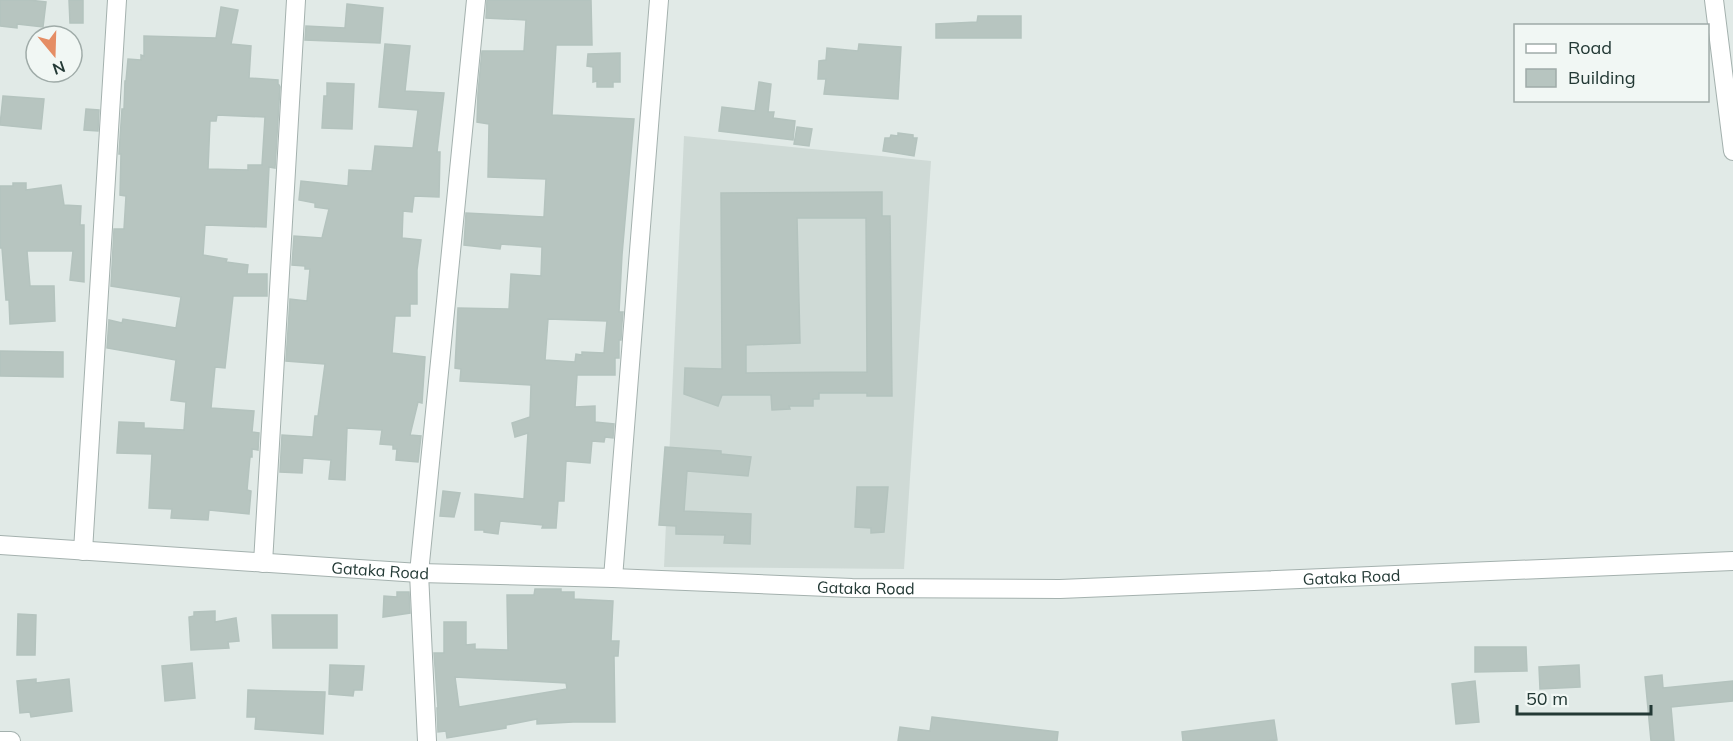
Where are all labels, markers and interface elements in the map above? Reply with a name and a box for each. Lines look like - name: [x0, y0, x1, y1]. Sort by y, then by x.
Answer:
- north arrow: [24, 24, 84, 84]
- legend: [1514, 24, 1709, 102]
- text: Road: [1568, 36, 1612, 59]
- text: N: [50, 57, 68, 80]
- text: Building: [1568, 66, 1636, 89]
- street label: Gataka Road: [331, 557, 429, 583]
- street label: Gataka Road: [1302, 565, 1401, 589]
- street label: Gataka Road: [817, 577, 915, 598]
- scale bar: [1517, 678, 1650, 716]
- text: 50 m: [1526, 687, 1568, 710]

